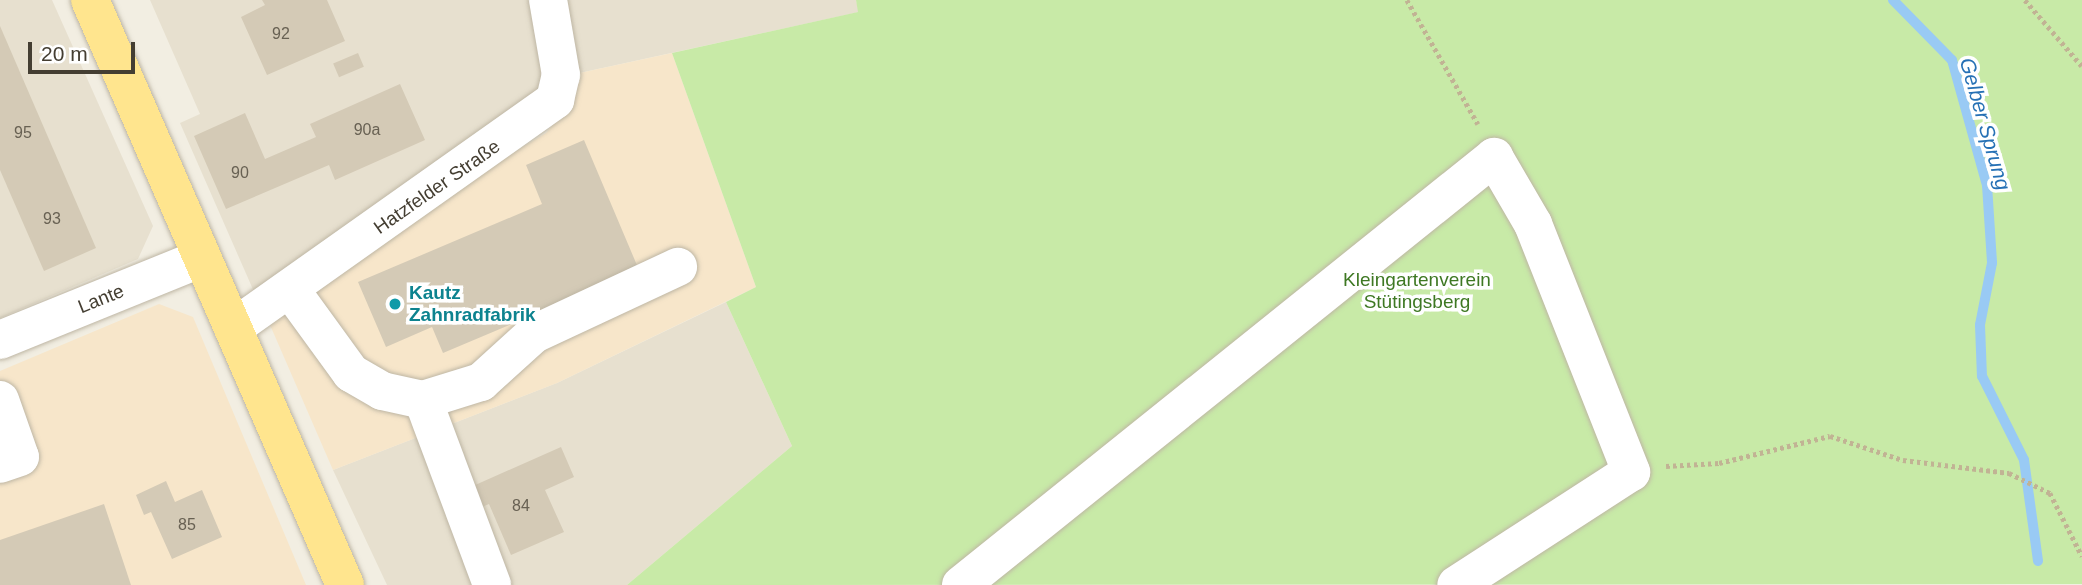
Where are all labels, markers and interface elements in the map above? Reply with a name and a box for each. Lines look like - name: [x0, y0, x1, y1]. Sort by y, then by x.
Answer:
- house number: 92: [272, 24, 290, 44]
- scale bar: [32, 28, 138, 72]
- text: 20 m: [41, 42, 88, 65]
- water label: Gelber Sprung: [1954, 55, 2016, 193]
- house number: 90a: [354, 120, 380, 140]
- house number: 95: [14, 123, 32, 143]
- street label: Hatzfelder Straße: [369, 135, 505, 239]
- house number: 90: [231, 163, 249, 183]
- house number: 93: [43, 209, 61, 229]
- park label: Kleingartenverein Stütingsberg: [1343, 269, 1491, 313]
- street label: Lante: [75, 280, 127, 318]
- place label: Kautz Zahnradfabrik: [409, 282, 536, 326]
- marker: Kautz Zahnradfabrik: [387, 296, 403, 312]
- house number: 84: [512, 496, 530, 516]
- house number: 85: [178, 515, 196, 535]

